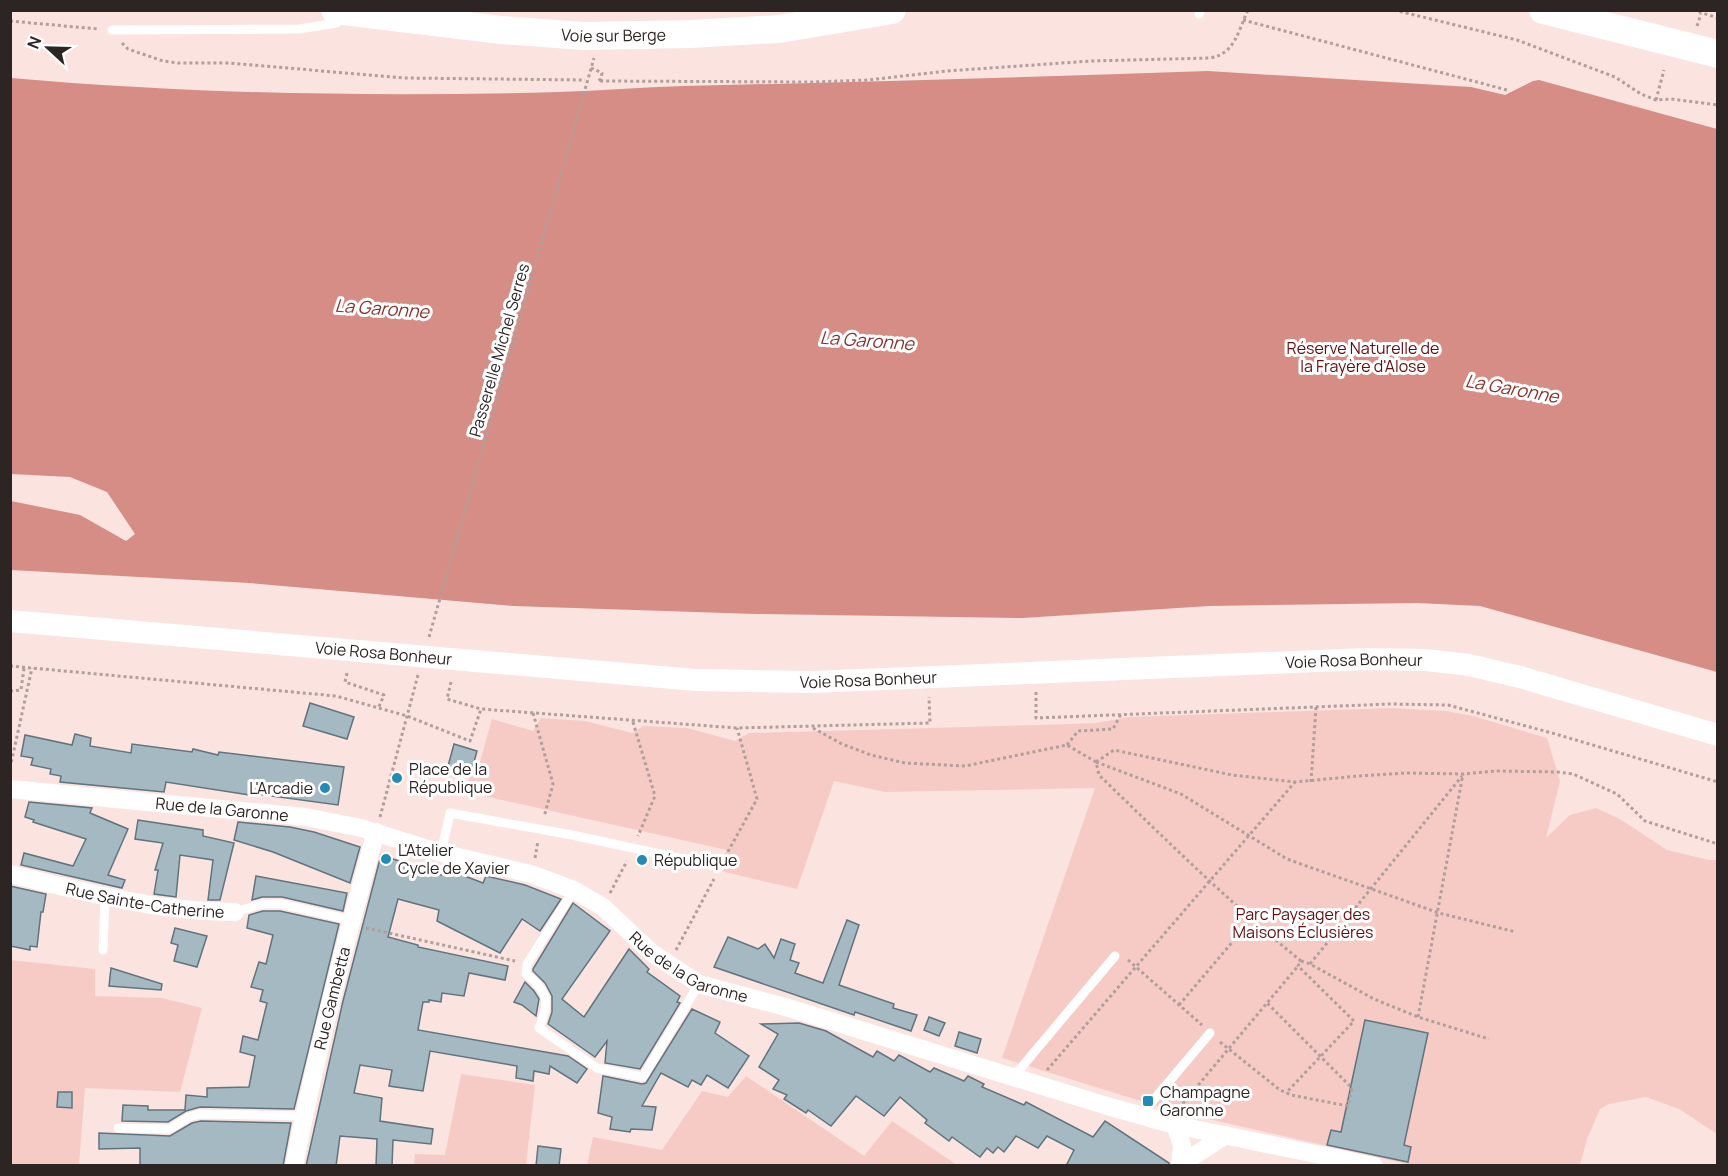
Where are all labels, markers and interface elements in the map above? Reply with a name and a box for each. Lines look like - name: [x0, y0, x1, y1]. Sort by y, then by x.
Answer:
- north arrow: [18, 18, 78, 78]
- street label: Voie sur Berge: [560, 23, 666, 47]
- text: N: [22, 33, 46, 52]
- street label: Passerelle Michel Serres: [464, 261, 534, 439]
- water label: La Garonne: [334, 293, 431, 323]
- water label: La Garonne: [819, 325, 916, 355]
- park label: Réserve Naturelle de la Frayère d'Alose: [1287, 337, 1439, 377]
- water label: La Garonne: [1464, 368, 1562, 408]
- street label: Voie Rosa Bonheur: [314, 636, 453, 670]
- street label: Voie Rosa Bonheur: [1285, 648, 1423, 673]
- street label: Voie Rosa Bonheur: [800, 666, 938, 693]
- place label: Place de la République: [409, 758, 492, 798]
- marker: Place de la République: [390, 771, 404, 785]
- place label: L'Arcadie: [249, 777, 313, 799]
- marker: L'Arcadie: [318, 781, 332, 795]
- street label: Rue de la Garonne: [154, 792, 290, 826]
- place label: L'Atelier Cycle de Xavier: [398, 839, 510, 879]
- place label: République: [654, 849, 737, 871]
- marker: L'Atelier Cycle de Xavier: [379, 852, 393, 866]
- marker: République: [635, 853, 649, 867]
- street label: Rue Sainte-Catherine: [64, 877, 225, 923]
- park label: Parc Paysager des Maisons Éclusières: [1233, 903, 1373, 943]
- street label: Rue de la Garonne: [625, 926, 750, 1008]
- street label: Rue Gambetta: [308, 944, 355, 1052]
- place label: Champagne Garonne: [1160, 1081, 1250, 1121]
- marker: Champagne Garonne: [1141, 1094, 1155, 1108]

